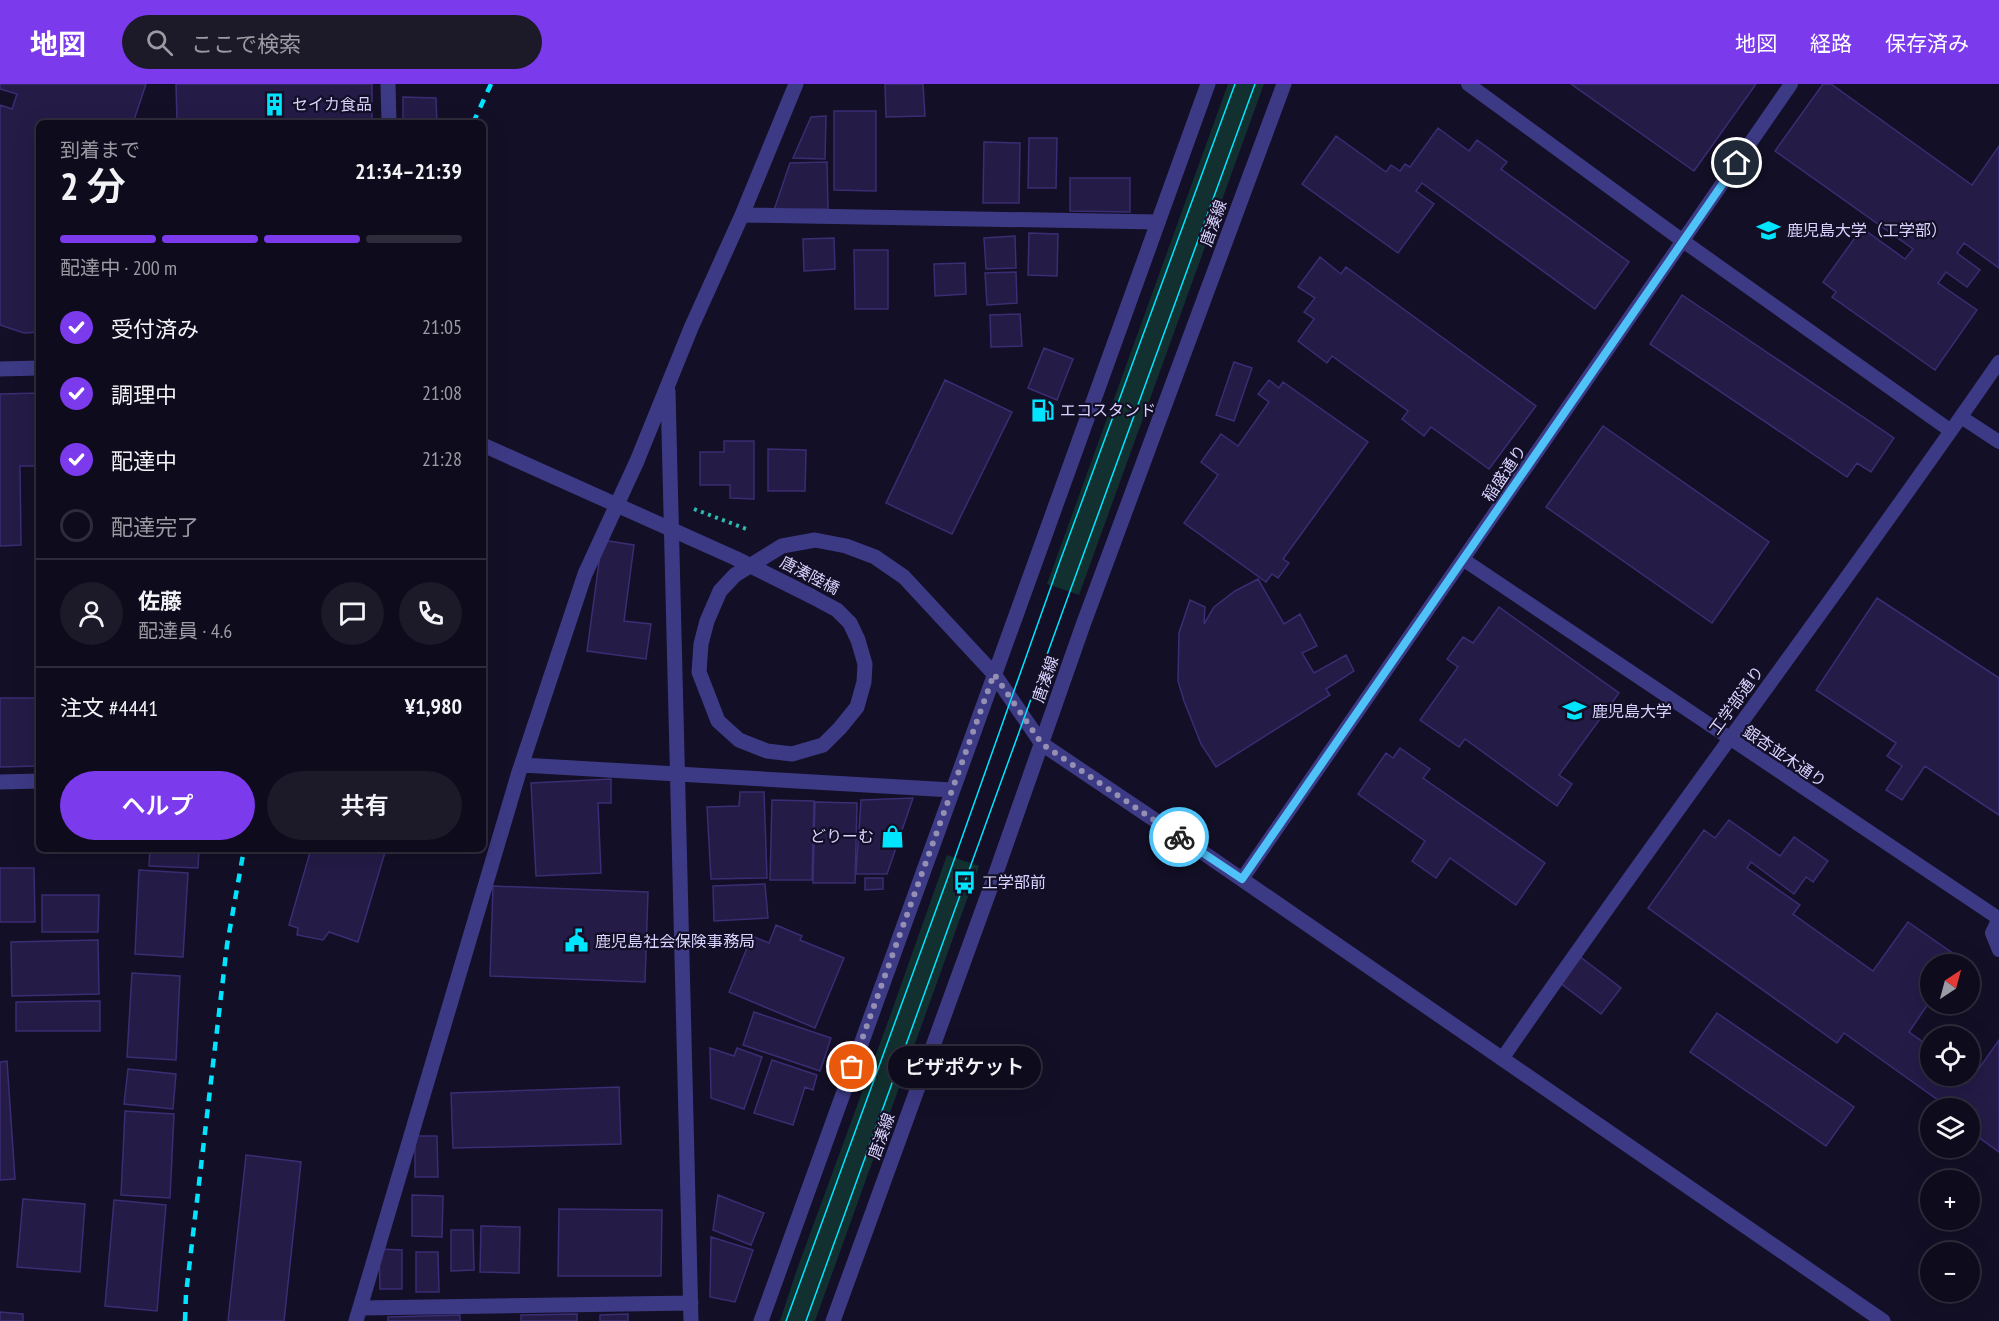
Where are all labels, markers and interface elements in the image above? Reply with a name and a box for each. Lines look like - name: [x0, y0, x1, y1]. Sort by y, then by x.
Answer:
- search box: [122, 15, 542, 69]
- text: 地図: [30, 25, 86, 62]
- icon: search: [143, 26, 176, 59]
- text: ここで検索: [191, 30, 301, 58]
- text: 地図: [1735, 30, 1777, 57]
- text: 経路: [1810, 30, 1852, 57]
- text: 保存済み: [1885, 30, 1969, 57]
- building icon: セイカ食品: [261, 91, 287, 117]
- place label: セイカ食品: [292, 94, 372, 114]
- text: 到着まで: [60, 137, 140, 163]
- pin: [1711, 137, 1762, 188]
- icon: home: [1720, 146, 1753, 179]
- text: 21:34–21:39: [355, 157, 462, 185]
- text: 2 分: [60, 160, 126, 211]
- street label: 唐湊線: [1195, 197, 1231, 249]
- school or university icon: 鹿児島大学（工学部）: [1756, 217, 1782, 243]
- place label: 鹿児島大学（工学部）: [1787, 220, 1947, 240]
- text: 配達中 · 200 m: [60, 255, 177, 281]
- icon: check: [60, 311, 93, 344]
- text: 21:05: [422, 314, 462, 340]
- text: 受付済み: [111, 315, 199, 343]
- icon: check: [60, 377, 93, 410]
- text: 21:08: [422, 380, 462, 406]
- text: 調理中: [111, 381, 177, 409]
- fuel station icon: エコスタンド: [1029, 397, 1055, 423]
- place label: エコスタンド: [1060, 400, 1156, 420]
- street label: 稲盛通り: [1478, 441, 1530, 505]
- icon: check: [60, 443, 93, 476]
- text: 21:28: [422, 446, 462, 472]
- text: 配達中: [111, 447, 177, 475]
- text: 配達完了: [111, 513, 199, 541]
- street label: 唐湊陸橋: [777, 552, 843, 598]
- button: person: [60, 582, 123, 645]
- button: chat: [321, 582, 384, 645]
- button: phone: [399, 582, 462, 645]
- text: 佐藤: [138, 587, 182, 615]
- text: 配達員 · 4.6: [138, 618, 232, 644]
- street label: 唐湊線: [1028, 653, 1062, 705]
- street label: 工学部通り: [1704, 662, 1768, 738]
- text: ¥1,980: [405, 692, 462, 720]
- text: 注文 #4441: [60, 694, 158, 722]
- school or university icon: 鹿児島大学: [1561, 698, 1587, 724]
- place label: 鹿児島大学: [1592, 701, 1672, 721]
- street label: 銀杏並木通り: [1740, 721, 1830, 791]
- button: ヘルプ: [60, 771, 255, 840]
- button: 共有: [267, 771, 462, 840]
- courier: [1149, 807, 1209, 867]
- icon: bike: [1163, 821, 1196, 854]
- shop icon: どりーむ: [879, 823, 905, 849]
- place label: どりーむ: [810, 826, 874, 846]
- bus stop icon: 工学部前: [951, 869, 977, 895]
- place label: 工学部前: [982, 872, 1046, 892]
- public building icon: 鹿児島社会保険事務局: [564, 928, 590, 954]
- place label: 鹿児島社会保険事務局: [595, 931, 755, 951]
- north arrow: [1920, 954, 1980, 1014]
- map controls: [1920, 954, 1980, 1302]
- button: locate: [1920, 1026, 1980, 1086]
- pin: [826, 1041, 877, 1092]
- callout: ピザポケット: [888, 1046, 1041, 1088]
- icon: bag: [835, 1050, 868, 1083]
- text: ピザポケット: [905, 1054, 1025, 1080]
- button: layers: [1920, 1098, 1980, 1158]
- street label: 唐湊線: [863, 1110, 899, 1162]
- button: +: [1920, 1170, 1980, 1230]
- button: −: [1920, 1242, 1980, 1302]

